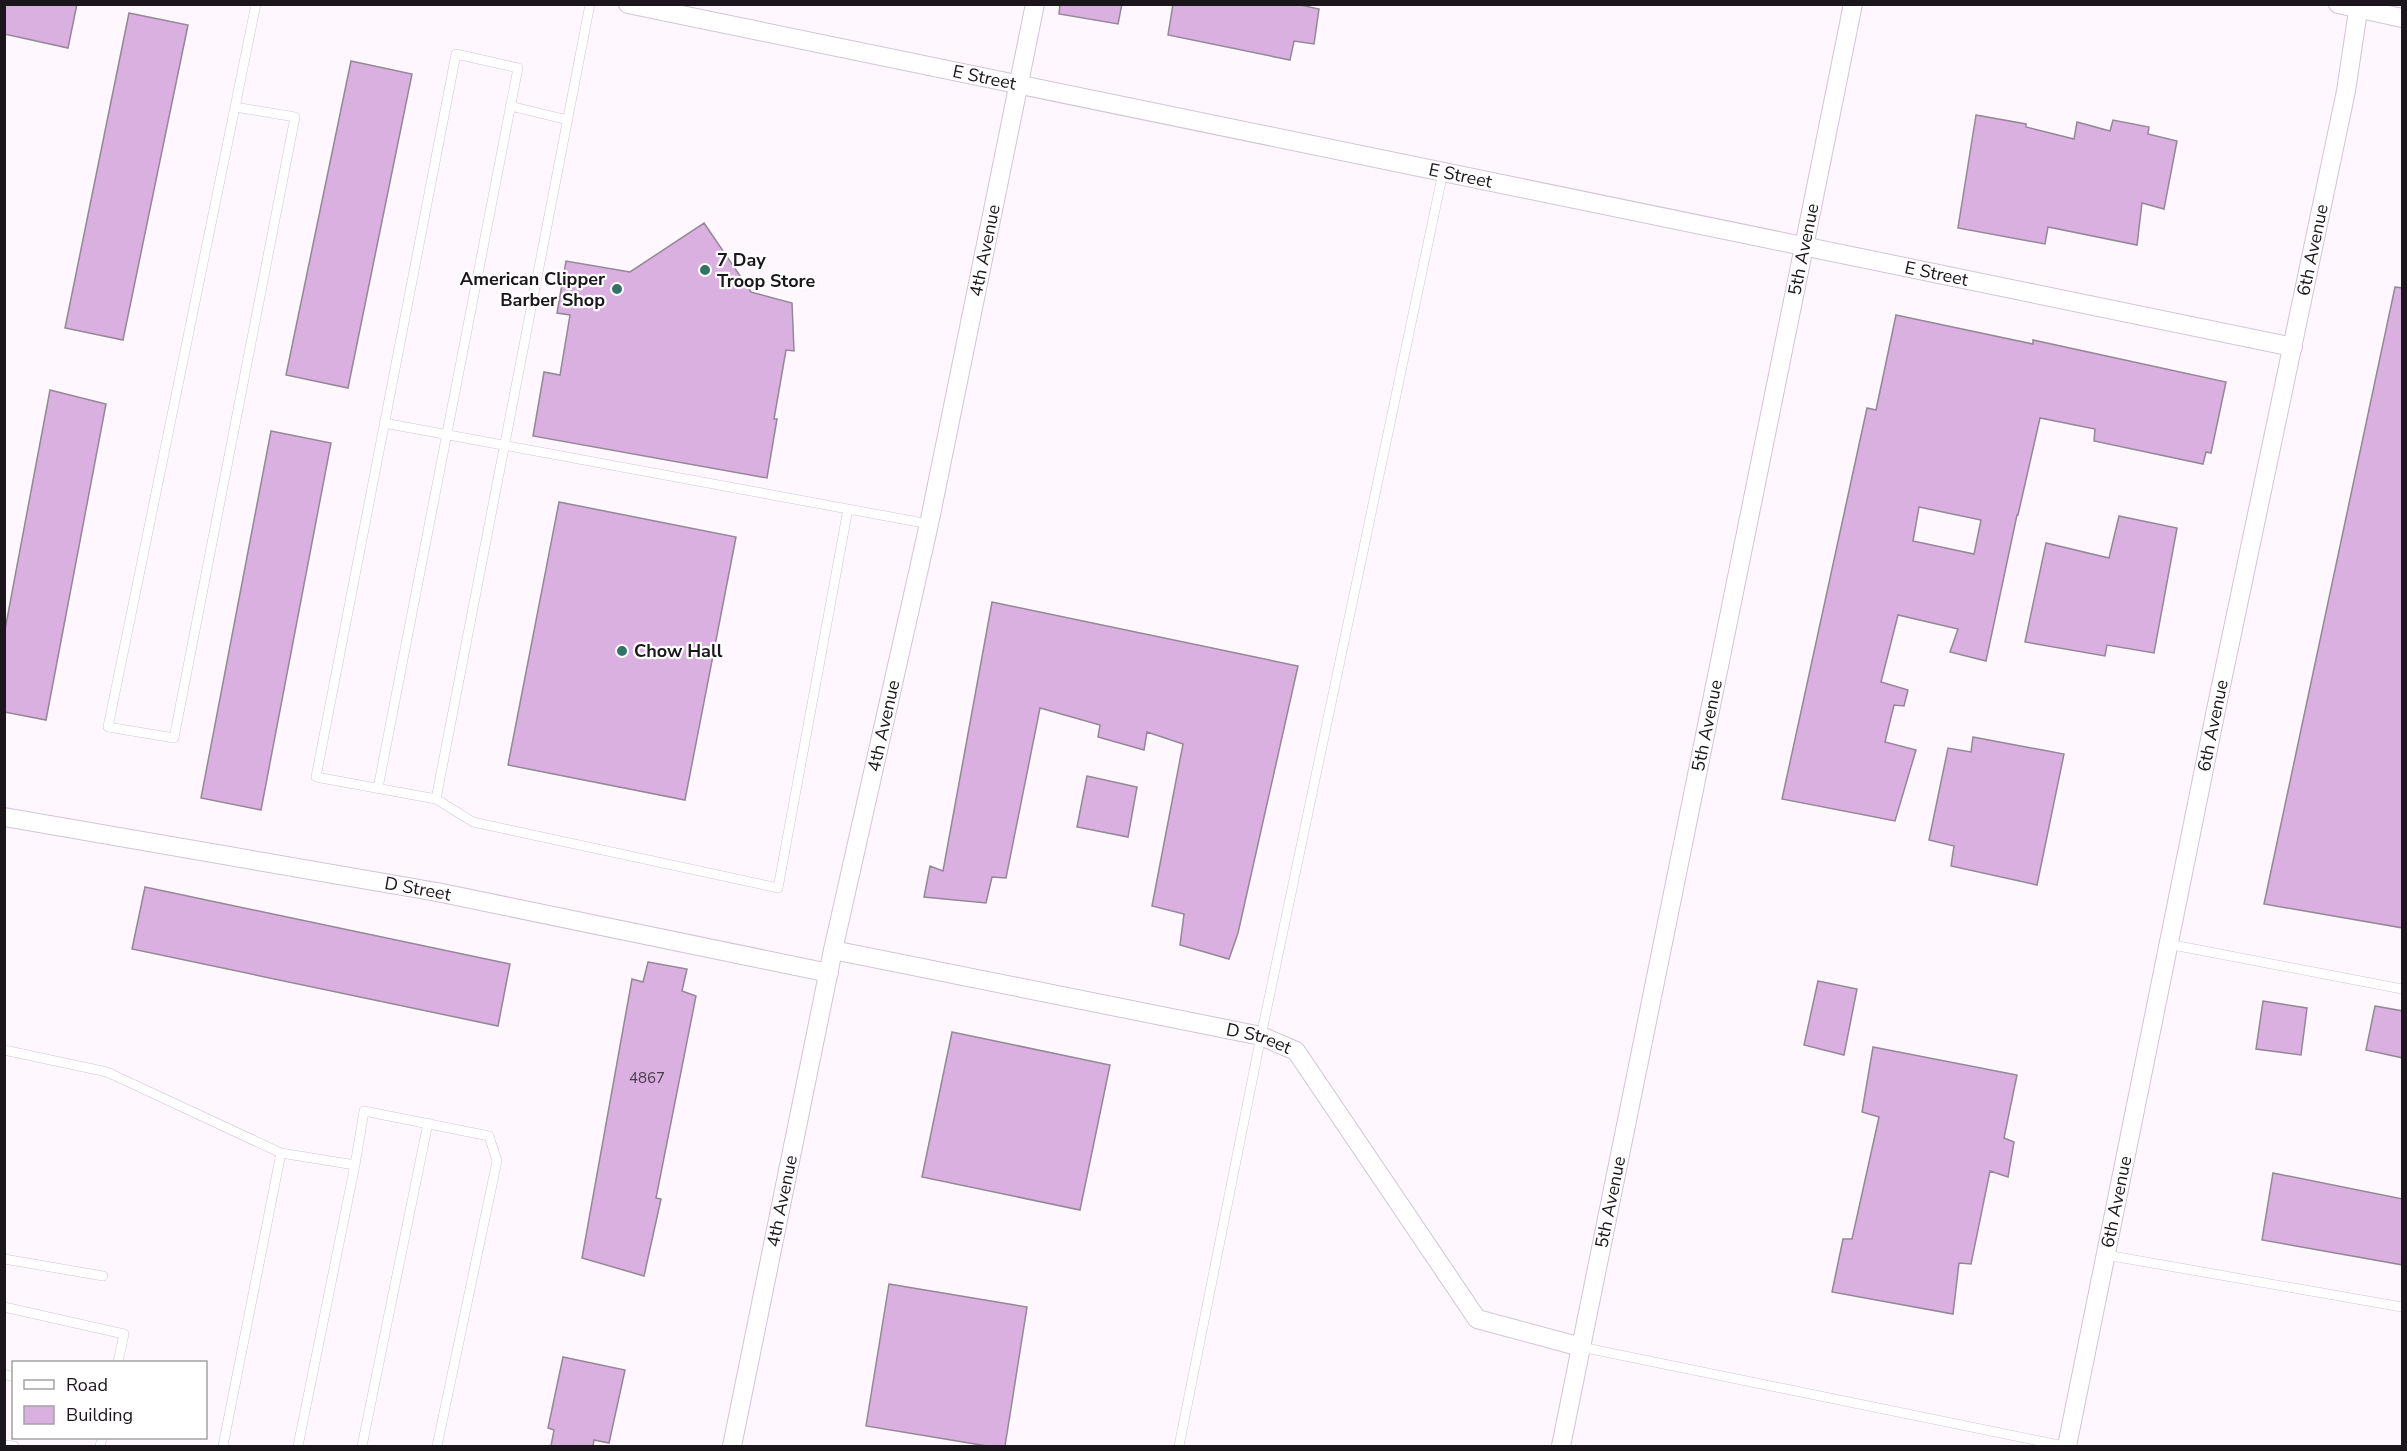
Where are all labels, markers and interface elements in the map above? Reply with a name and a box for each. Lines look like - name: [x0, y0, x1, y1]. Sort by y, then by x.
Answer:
- street label: E Street: [951, 59, 1019, 96]
- street label: E Street: [1427, 157, 1495, 194]
- street label: 5th Avenue: [1782, 201, 1824, 297]
- street label: 4th Avenue: [964, 202, 1006, 299]
- street label: 6th Avenue: [2291, 202, 2334, 298]
- place label: 7 Day Troop Store: [717, 248, 815, 293]
- street label: E Street: [1903, 255, 1971, 292]
- marker: 7 Day Troop Store: [698, 263, 712, 277]
- place label: American Clipper Barber Shop: [460, 267, 605, 312]
- marker: American Clipper Barber Shop: [610, 282, 624, 296]
- place label: Chow Hall: [634, 639, 723, 663]
- marker: Chow Hall: [615, 644, 629, 658]
- street label: 6th Avenue: [2192, 677, 2234, 774]
- street label: 4th Avenue: [862, 678, 905, 774]
- street label: 5th Avenue: [1686, 678, 1728, 774]
- street label: D Street: [383, 871, 454, 907]
- street label: D Street: [1224, 1017, 1296, 1060]
- house number: 4867: [629, 1068, 665, 1088]
- street label: 4th Avenue: [761, 1153, 803, 1249]
- street label: 5th Avenue: [1589, 1154, 1631, 1250]
- street label: 6th Avenue: [2095, 1154, 2137, 1250]
- legend: [12, 1361, 207, 1439]
- text: Road: [66, 1373, 108, 1397]
- text: Building: [66, 1403, 133, 1427]

